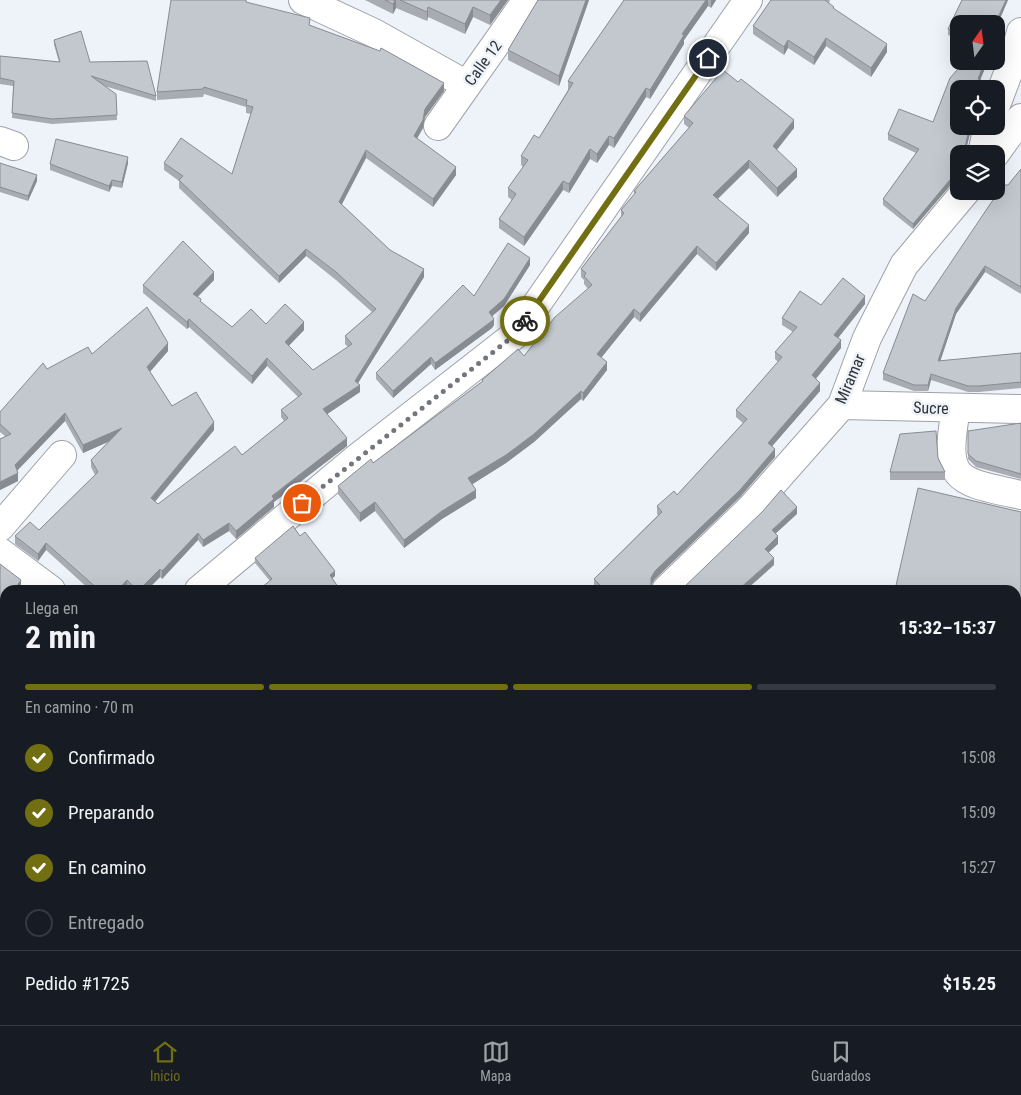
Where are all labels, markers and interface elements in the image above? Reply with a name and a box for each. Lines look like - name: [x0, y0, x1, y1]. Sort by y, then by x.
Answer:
- north arrow: [950, 15, 1005, 70]
- map controls: [950, 15, 1005, 200]
- street label: Calle 12: [460, 37, 506, 89]
- pin: [687, 37, 729, 79]
- icon: home: [694, 44, 722, 72]
- button: locate: [950, 80, 1005, 135]
- button: layers: [950, 145, 1005, 200]
- courier: [500, 296, 550, 346]
- icon: bike: [511, 307, 539, 335]
- street label: Miramar: [831, 351, 869, 407]
- street label: Sucre: [913, 398, 949, 418]
- pin: [281, 482, 323, 524]
- icon: bag: [288, 489, 316, 517]
- text: Llega en: [25, 599, 78, 618]
- text: 15:32–15:37: [898, 616, 996, 639]
- text: 2 min: [25, 618, 96, 656]
- text: En camino · 70 m: [25, 698, 134, 717]
- icon: check: [25, 744, 53, 772]
- text: Confirmado: [68, 746, 155, 769]
- text: 15:08: [961, 748, 996, 767]
- icon: check: [25, 799, 53, 827]
- text: Preparando: [68, 801, 154, 824]
- text: 15:09: [961, 803, 996, 822]
- icon: check: [25, 854, 53, 882]
- text: En camino: [68, 856, 146, 879]
- text: 15:27: [961, 858, 996, 877]
- text: Entregado: [68, 911, 144, 934]
- text: Pedido #1725: [25, 972, 129, 995]
- text: $15.25: [942, 972, 996, 995]
- tab: Inicio: [150, 1038, 180, 1084]
- tab: Mapa: [480, 1038, 511, 1084]
- tab: Guardados: [811, 1038, 871, 1084]

